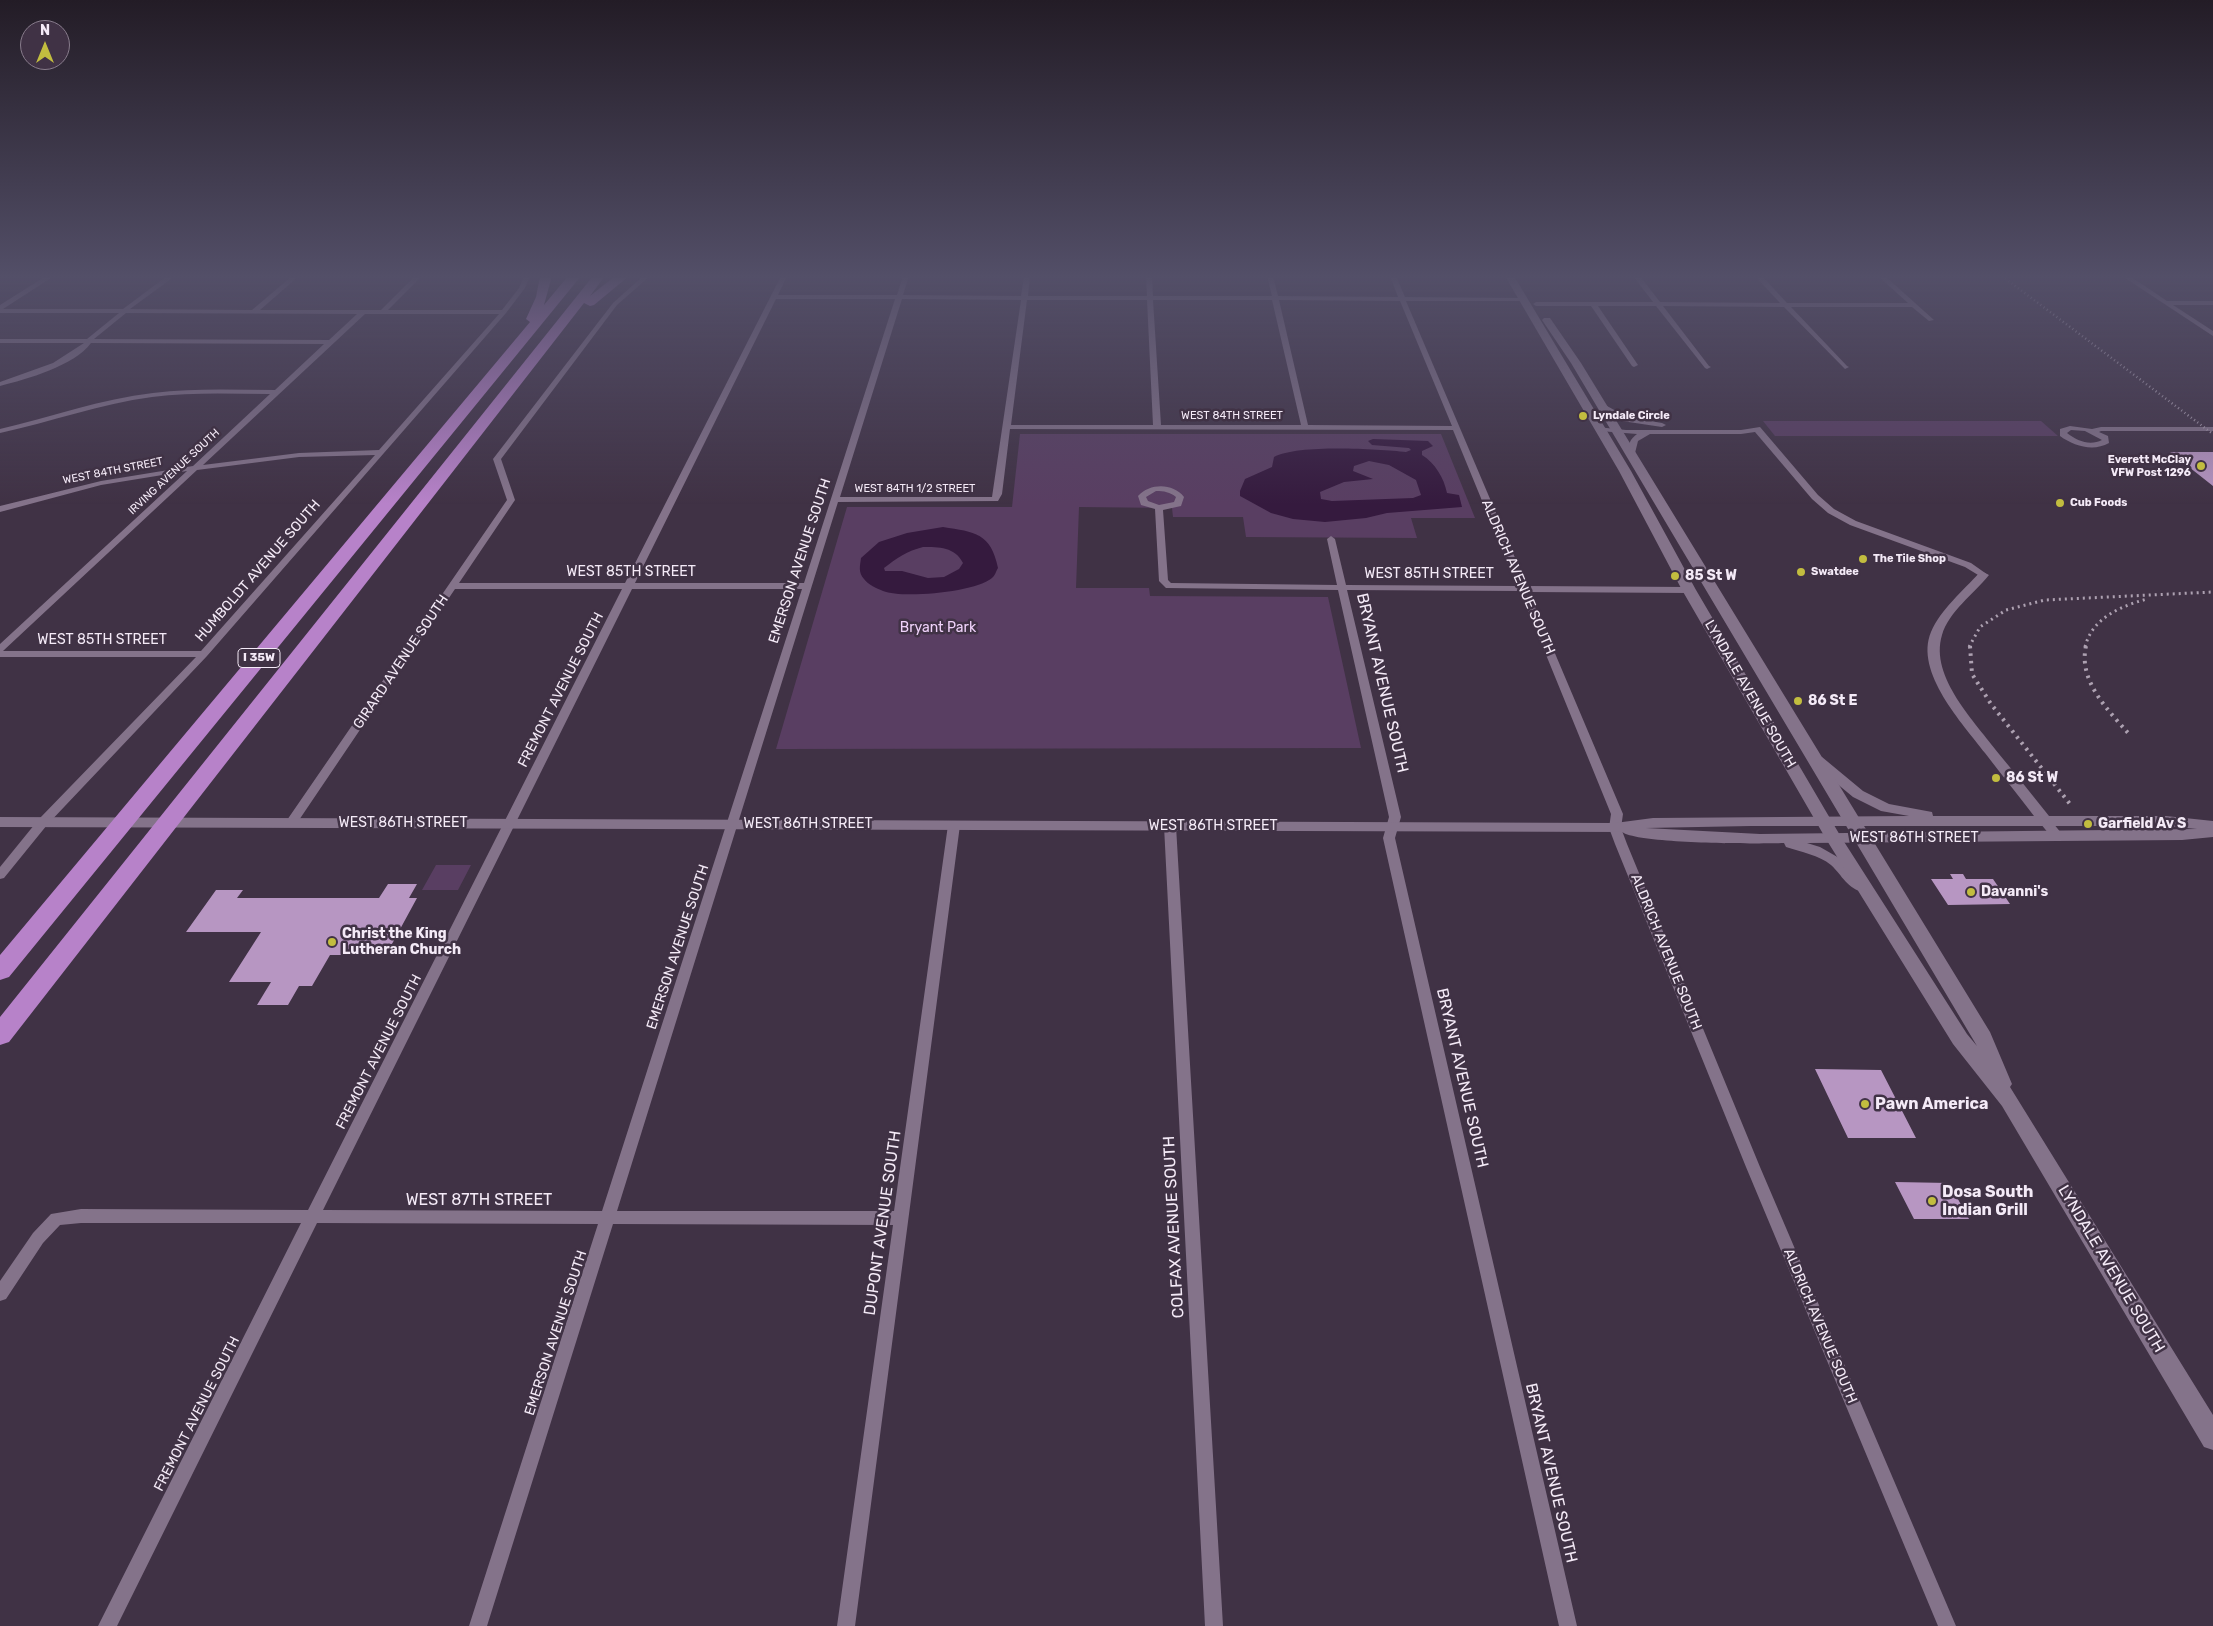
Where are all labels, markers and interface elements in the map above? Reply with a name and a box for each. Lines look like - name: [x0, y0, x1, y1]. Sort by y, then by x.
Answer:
- north arrow: [20, 20, 70, 70]
- text: N: [40, 22, 50, 39]
- street label: WEST 84TH STREET: [1181, 409, 1283, 423]
- place label: Lyndale Circle: [1593, 409, 1670, 423]
- marker: Lyndale Circle: [1577, 410, 1589, 422]
- street label: IRVING AVENUE SOUTH: [126, 426, 222, 518]
- place label: Everett McClay VFW Post 1296: [2108, 453, 2191, 479]
- street label: WEST 84TH STREET: [62, 455, 164, 487]
- marker: Everett McClay VFW Post 1296: [2195, 460, 2207, 472]
- street label: EMERSON AVENUE SOUTH: [765, 476, 835, 646]
- street label: WEST 84TH 1/2 STREET: [855, 482, 975, 496]
- place label: Cub Foods: [2070, 496, 2127, 510]
- street label: HUMBOLDT AVENUE SOUTH: [192, 497, 324, 645]
- street label: ALDRICH AVENUE SOUTH: [1478, 497, 1558, 657]
- marker: Cub Foods: [2054, 497, 2066, 509]
- place label: The Tile Shop: [1873, 552, 1946, 566]
- marker: The Tile Shop: [1857, 553, 1869, 565]
- street label: WEST 85TH STREET: [566, 564, 696, 580]
- place label: Swatdee: [1811, 565, 1859, 579]
- street label: WEST 85TH STREET: [1364, 566, 1494, 582]
- marker: Swatdee: [1795, 566, 1807, 578]
- place label: 85 St W: [1685, 568, 1737, 584]
- marker: 85 St W: [1669, 570, 1681, 582]
- street label: BRYANT AVENUE SOUTH: [1352, 591, 1412, 775]
- street label: GIRARD AVENUE SOUTH: [350, 592, 452, 732]
- street label: FREMONT AVENUE SOUTH: [515, 610, 607, 770]
- street label: LYNDALE AVENUE SOUTH: [1701, 617, 1799, 771]
- park label: Bryant Park: [900, 620, 976, 636]
- street label: WEST 85TH STREET: [37, 632, 167, 648]
- road number: I 35W: [238, 648, 280, 668]
- place label: 86 St E: [1808, 693, 1857, 709]
- marker: 86 St E: [1792, 695, 1804, 707]
- place label: 86 St W: [2006, 770, 2058, 786]
- marker: 86 St W: [1990, 772, 2002, 784]
- street label: WEST 86TH STREET: [338, 815, 468, 831]
- street label: WEST 86TH STREET: [743, 816, 873, 832]
- place label: Garfield Av S: [2098, 816, 2186, 832]
- street label: WEST 86TH STREET: [1148, 818, 1278, 834]
- marker: Garfield Av S: [2082, 818, 2094, 830]
- street label: WEST 86TH STREET: [1849, 830, 1979, 846]
- street label: EMERSON AVENUE SOUTH: [643, 862, 713, 1032]
- street label: ALDRICH AVENUE SOUTH: [1627, 872, 1705, 1032]
- place label: Davanni's: [1981, 884, 2048, 900]
- marker: Davanni's: [1965, 886, 1977, 898]
- place label: Christ the King Lutheran Church: [342, 926, 461, 959]
- marker: Christ the King Lutheran Church: [326, 936, 338, 948]
- street label: FREMONT AVENUE SOUTH: [333, 972, 425, 1132]
- street label: BRYANT AVENUE SOUTH: [1432, 986, 1492, 1170]
- place label: Pawn America: [1875, 1094, 1988, 1114]
- marker: Pawn America: [1859, 1098, 1871, 1110]
- street label: DUPONT AVENUE SOUTH: [861, 1129, 905, 1317]
- street label: COLFAX AVENUE SOUTH: [1160, 1135, 1188, 1319]
- place label: Dosa South Indian Grill: [1942, 1182, 2033, 1220]
- street label: LYNDALE AVENUE SOUTH: [2053, 1182, 2169, 1356]
- street label: WEST 87TH STREET: [406, 1190, 552, 1210]
- marker: Dosa South Indian Grill: [1926, 1195, 1938, 1207]
- street label: ALDRICH AVENUE SOUTH: [1780, 1246, 1860, 1406]
- street label: EMERSON AVENUE SOUTH: [521, 1248, 591, 1418]
- street label: FREMONT AVENUE SOUTH: [151, 1334, 243, 1494]
- street label: BRYANT AVENUE SOUTH: [1521, 1381, 1581, 1565]

